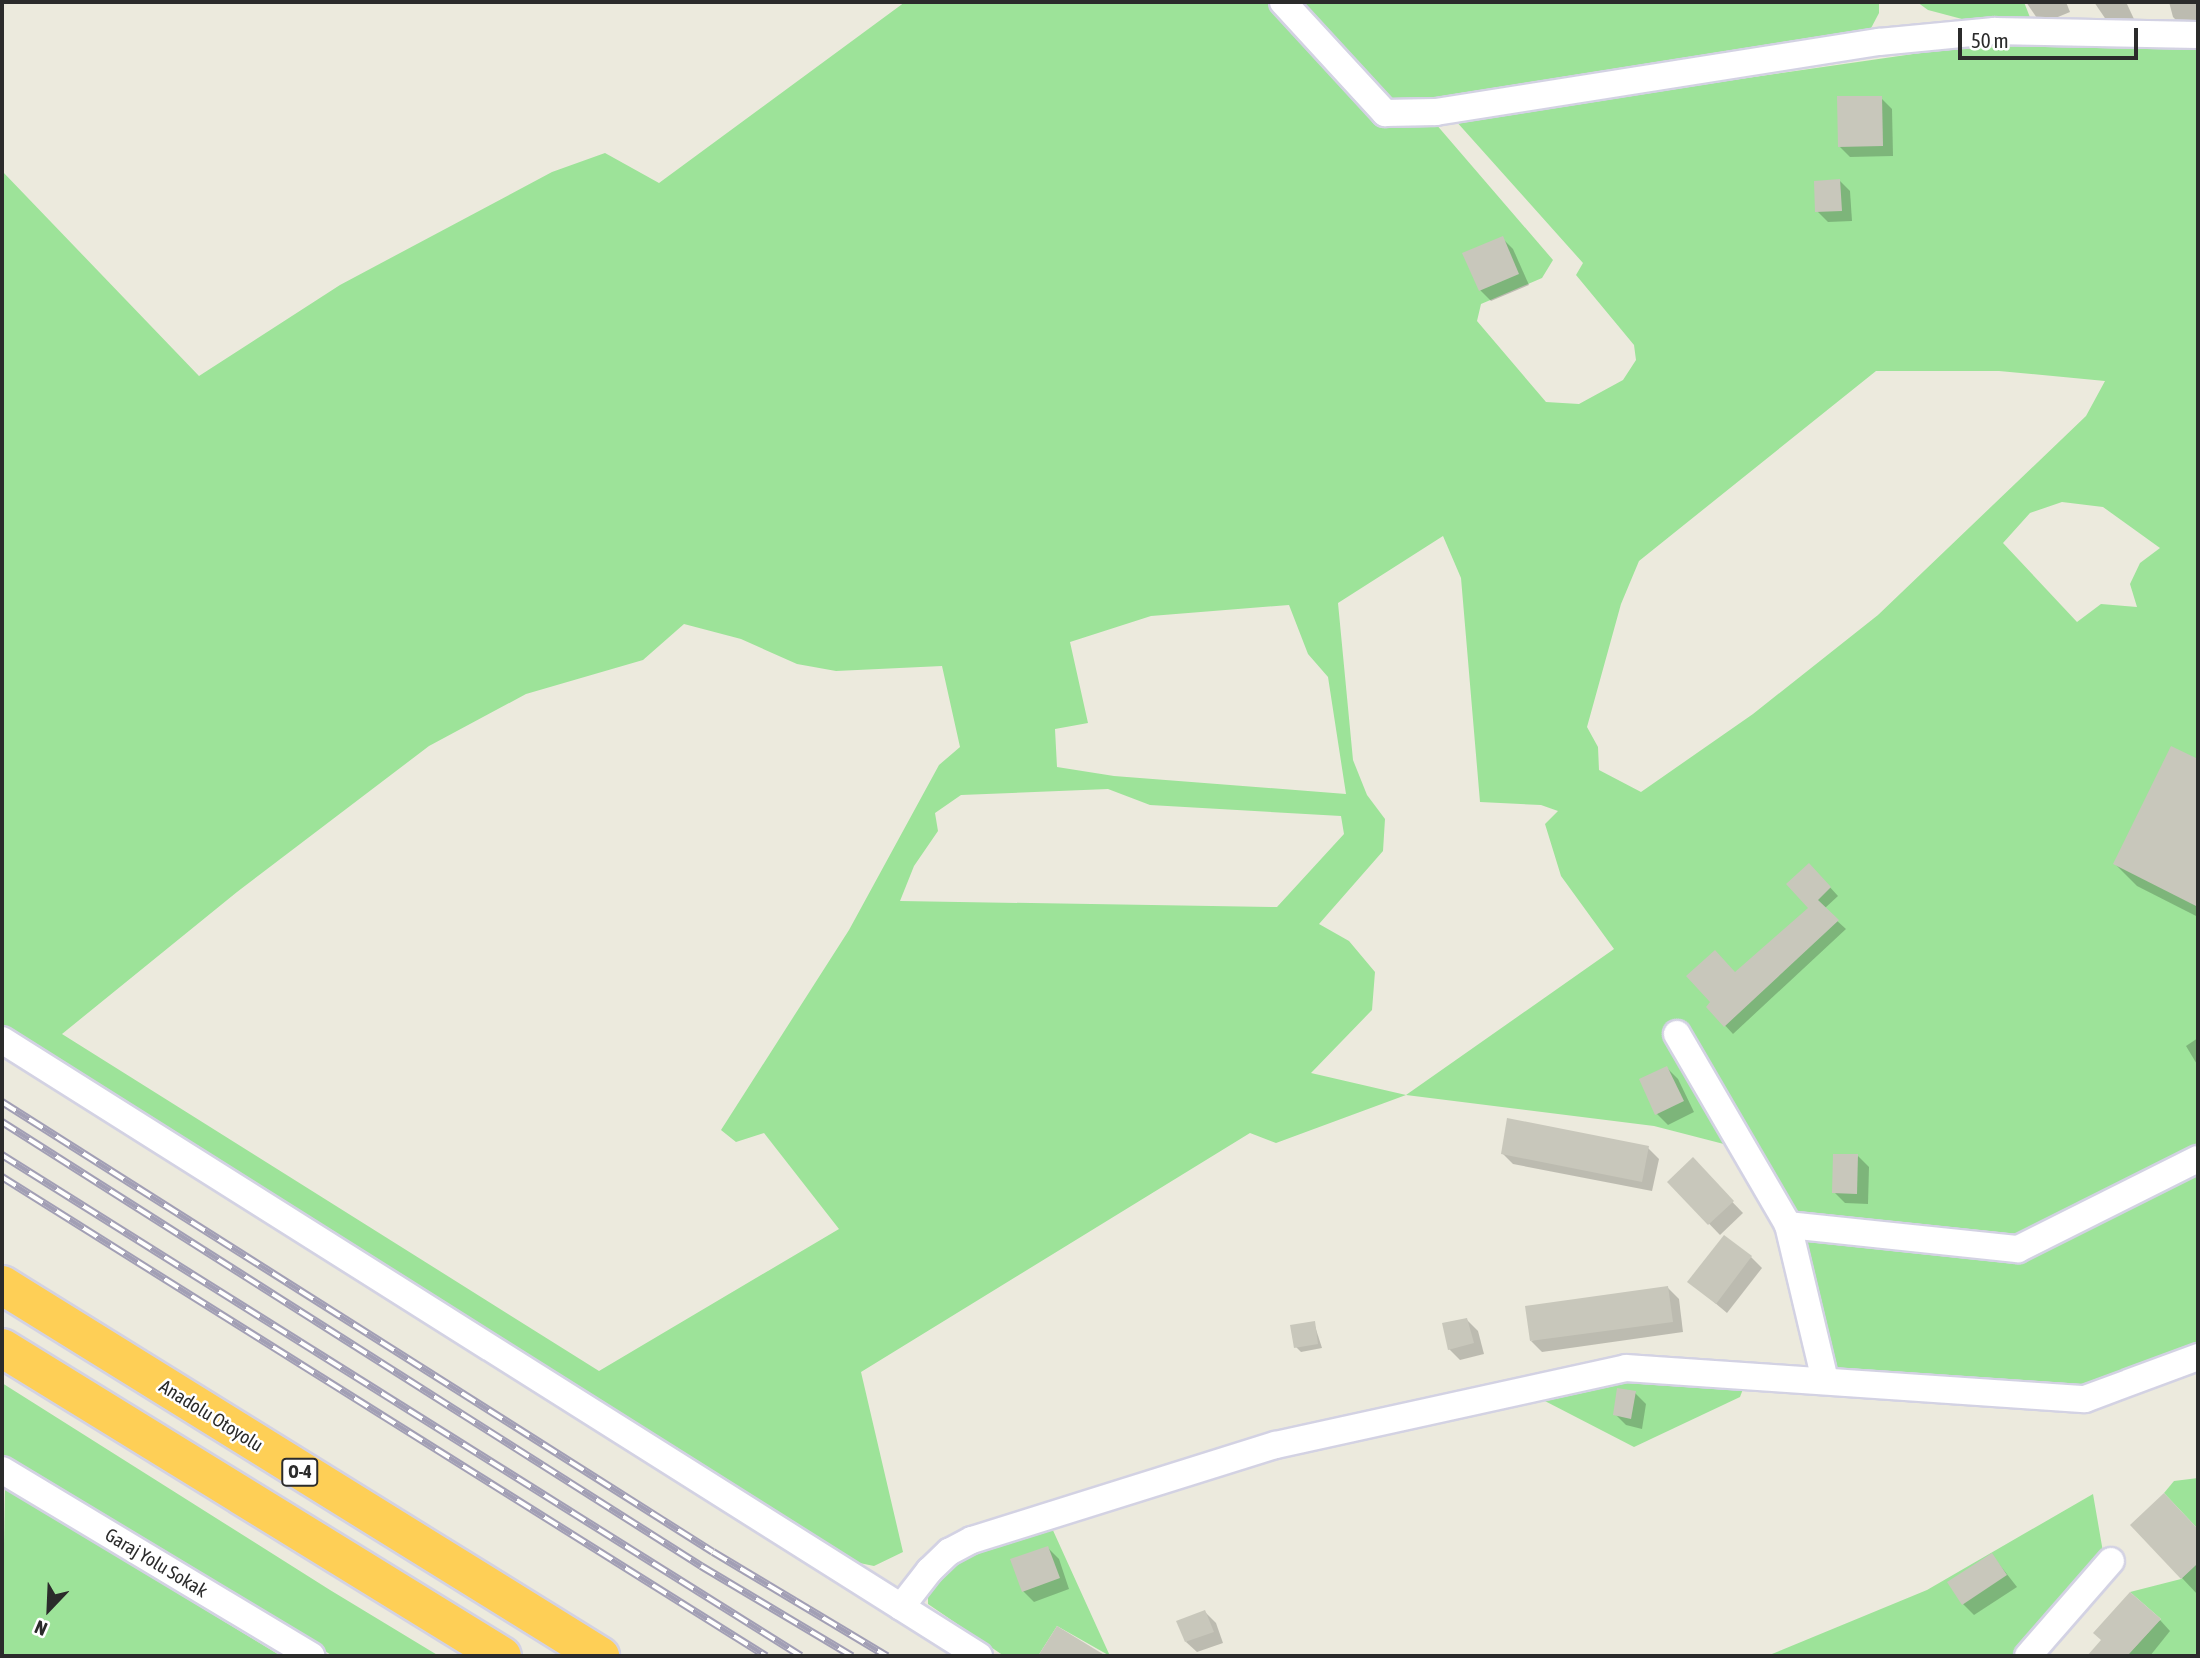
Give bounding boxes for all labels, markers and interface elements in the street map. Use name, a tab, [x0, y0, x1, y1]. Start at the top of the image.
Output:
scale bar	[1962, 14, 2142, 58]
text: 50 m	[1971, 28, 2009, 52]
street label: Anadolu Otoyolu	[155, 1375, 267, 1457]
road number: O-4	[281, 1457, 319, 1486]
street label: Garaj Yolu Sokak	[101, 1523, 211, 1603]
north arrow	[14, 1574, 84, 1644]
text: N	[31, 1616, 50, 1641]

